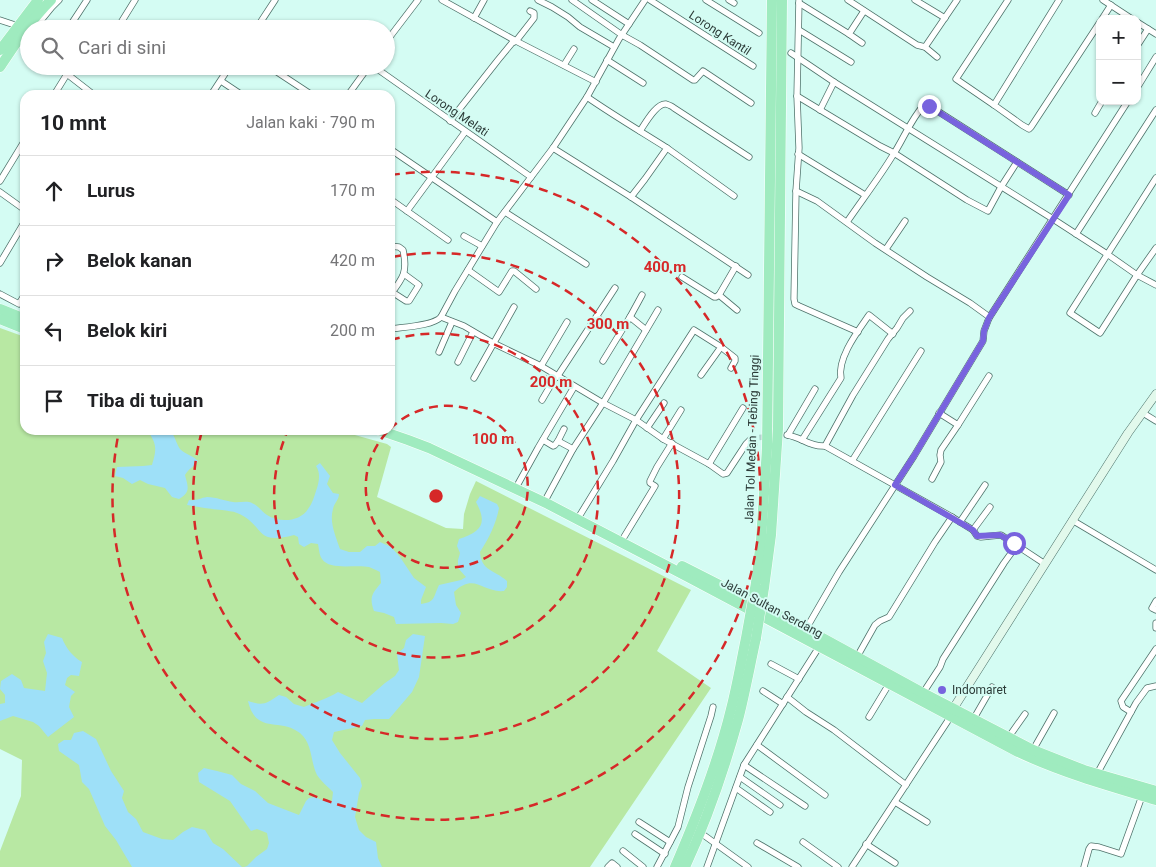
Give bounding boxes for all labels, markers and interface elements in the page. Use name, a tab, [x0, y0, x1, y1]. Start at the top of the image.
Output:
street label: Lorong Kantil	[686, 8, 754, 58]
map controls	[1096, 15, 1141, 105]
button: +	[1096, 15, 1141, 60]
search box	[20, 20, 395, 75]
icon: search	[38, 34, 66, 62]
text: Cari di sini	[78, 36, 166, 59]
button: −	[1096, 60, 1141, 105]
street label: Lorong Melati	[423, 87, 491, 139]
route end	[918, 95, 941, 118]
text: 10 mnt	[40, 111, 106, 135]
text: Jalan kaki · 790 m	[246, 113, 375, 132]
icon: ahead	[40, 177, 68, 205]
text: Lurus	[87, 179, 135, 202]
text: 170 m	[330, 181, 375, 200]
icon: right	[40, 247, 68, 275]
text: Belok kanan	[87, 249, 192, 272]
text: 420 m	[330, 251, 375, 270]
text: 400 m	[644, 258, 686, 276]
text: 300 m	[587, 315, 629, 333]
icon: left	[40, 317, 68, 345]
text: Belok kiri	[87, 319, 167, 342]
text: 200 m	[330, 321, 375, 340]
street label: Jalan Tol Medan - Tebing Tinggi	[742, 354, 762, 524]
text: 200 m	[530, 373, 572, 391]
icon: arrive	[40, 387, 68, 415]
text: Tiba di tujuan	[87, 389, 203, 412]
text: 100 m	[472, 430, 514, 448]
centre of rings	[427, 487, 445, 505]
route start	[1003, 532, 1026, 555]
street label: Jalan Sultan Serdang	[719, 575, 825, 641]
place label: Indomaret	[952, 683, 1007, 697]
marker: Indomaret	[936, 684, 948, 696]

